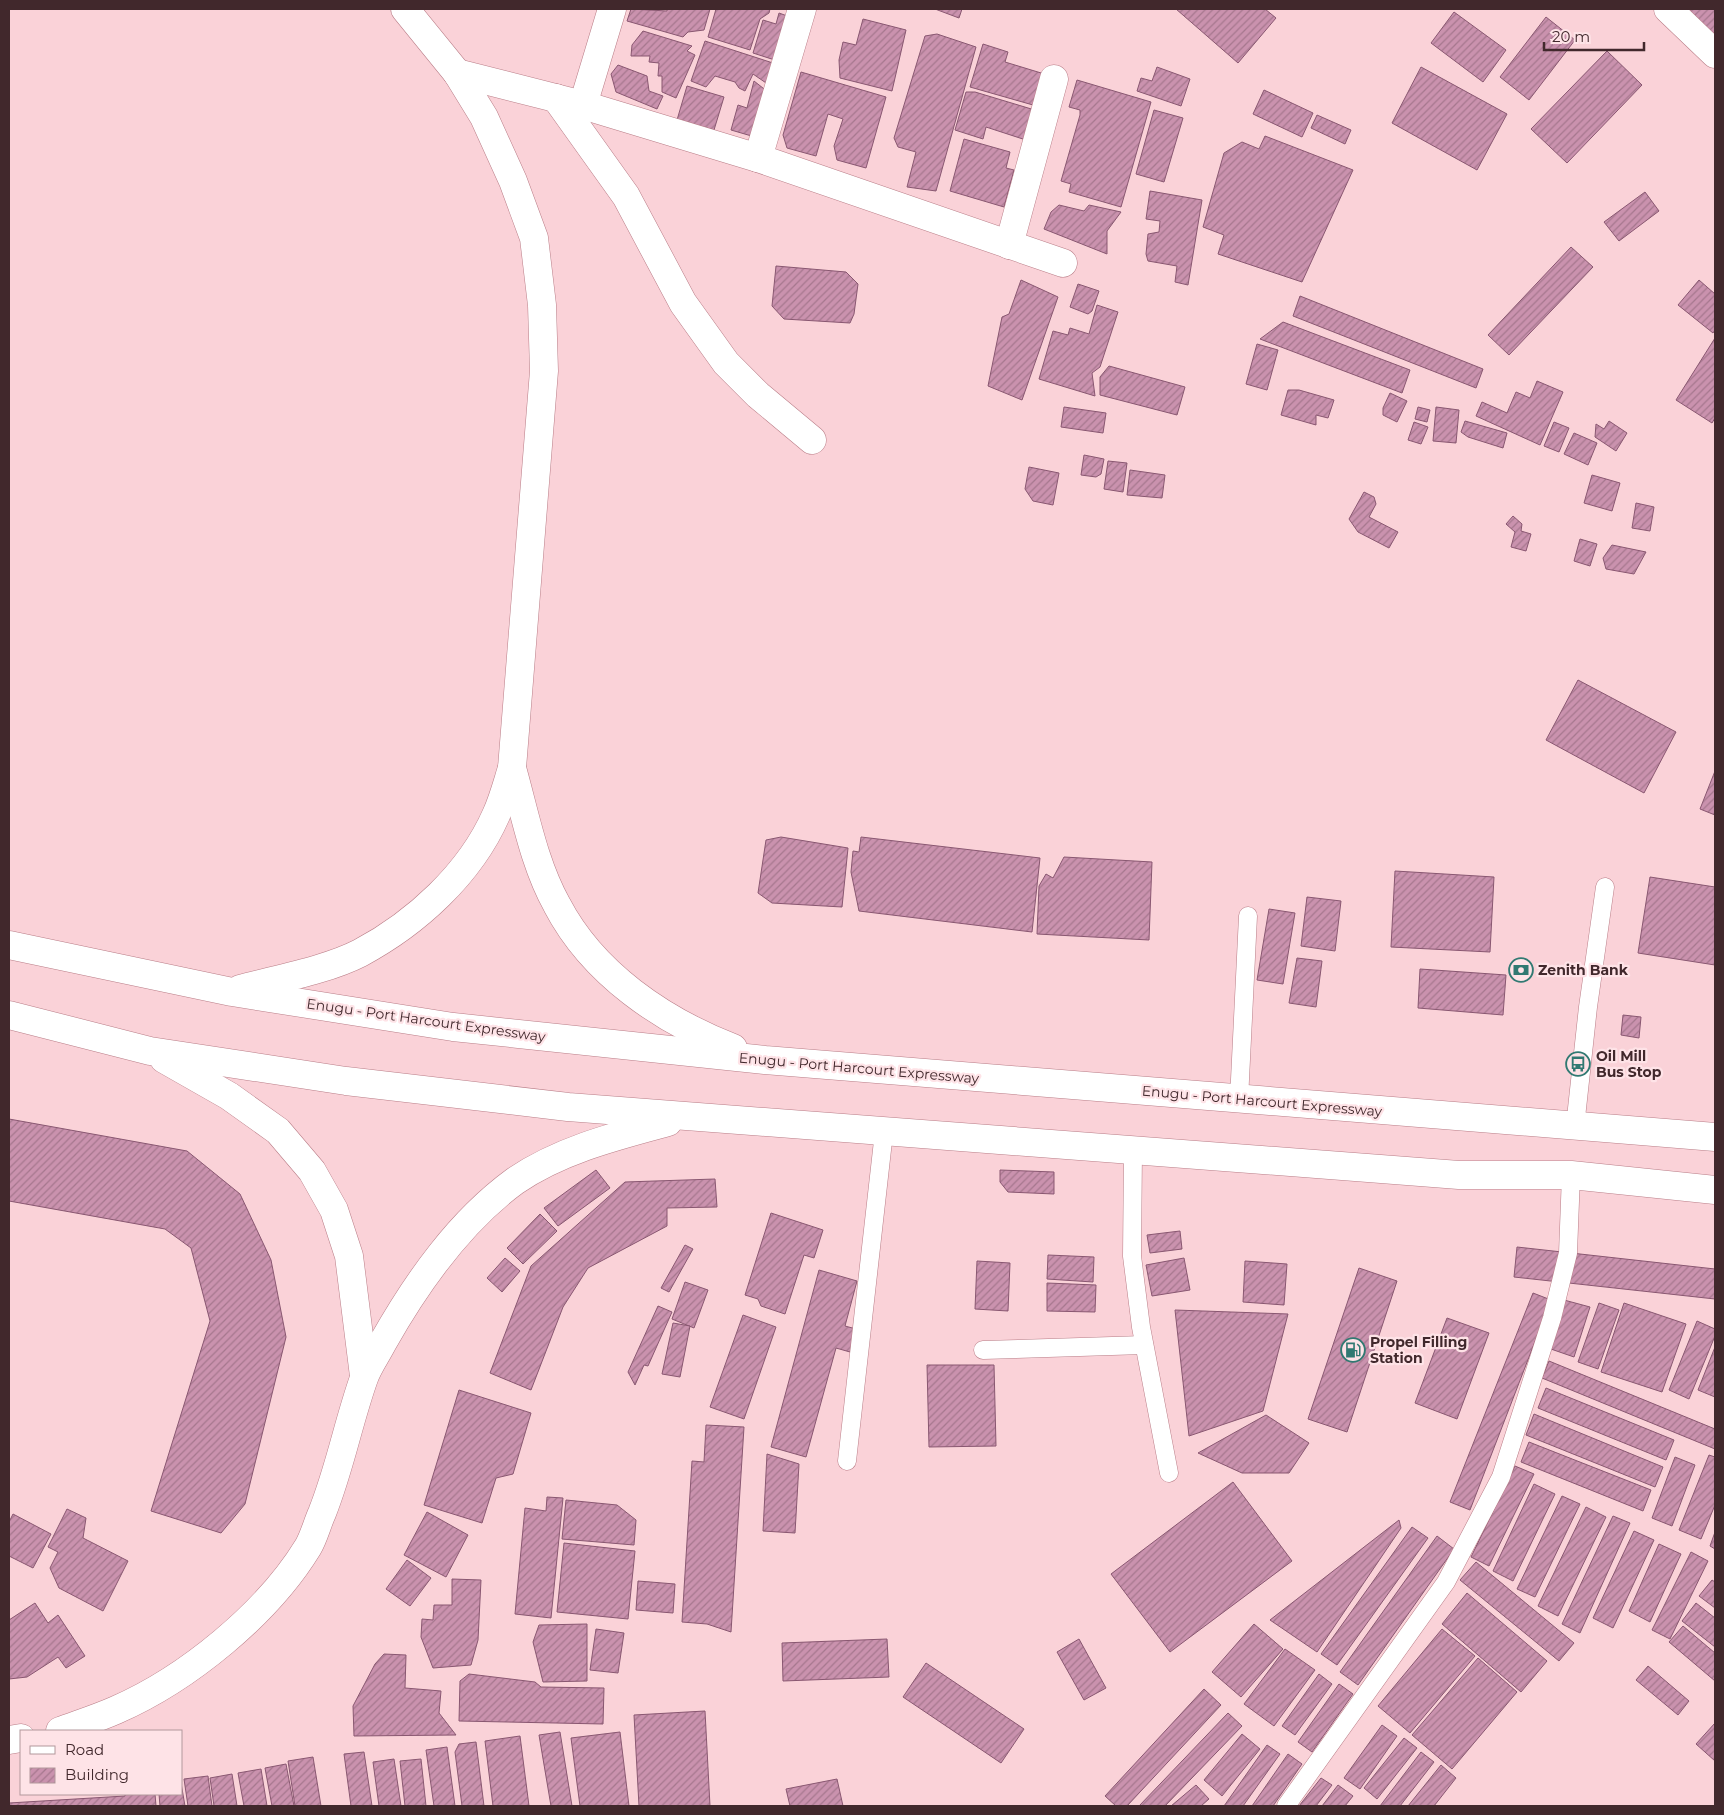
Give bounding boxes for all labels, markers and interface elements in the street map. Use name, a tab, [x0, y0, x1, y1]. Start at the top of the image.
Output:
scale bar	[1544, 20, 1644, 52]
text: 20 m	[1552, 27, 1590, 46]
bank icon: Zenith Bank	[1508, 957, 1534, 983]
place label: Zenith Bank	[1538, 961, 1629, 979]
street label: Enugu - Port Harcourt Expressway	[305, 994, 547, 1046]
place label: Oil Mill Bus Stop	[1596, 1047, 1662, 1081]
street label: Enugu - Port Harcourt Expressway	[738, 1049, 980, 1088]
bus stop icon: Oil Mill Bus Stop	[1565, 1051, 1591, 1077]
street label: Enugu - Port Harcourt Expressway	[1141, 1082, 1383, 1121]
place label: Propel Filling Station	[1370, 1333, 1467, 1367]
fuel station icon: Propel Filling Station	[1340, 1337, 1366, 1363]
legend	[20, 1730, 182, 1795]
text: Road	[65, 1740, 104, 1759]
text: Building	[65, 1765, 129, 1784]

